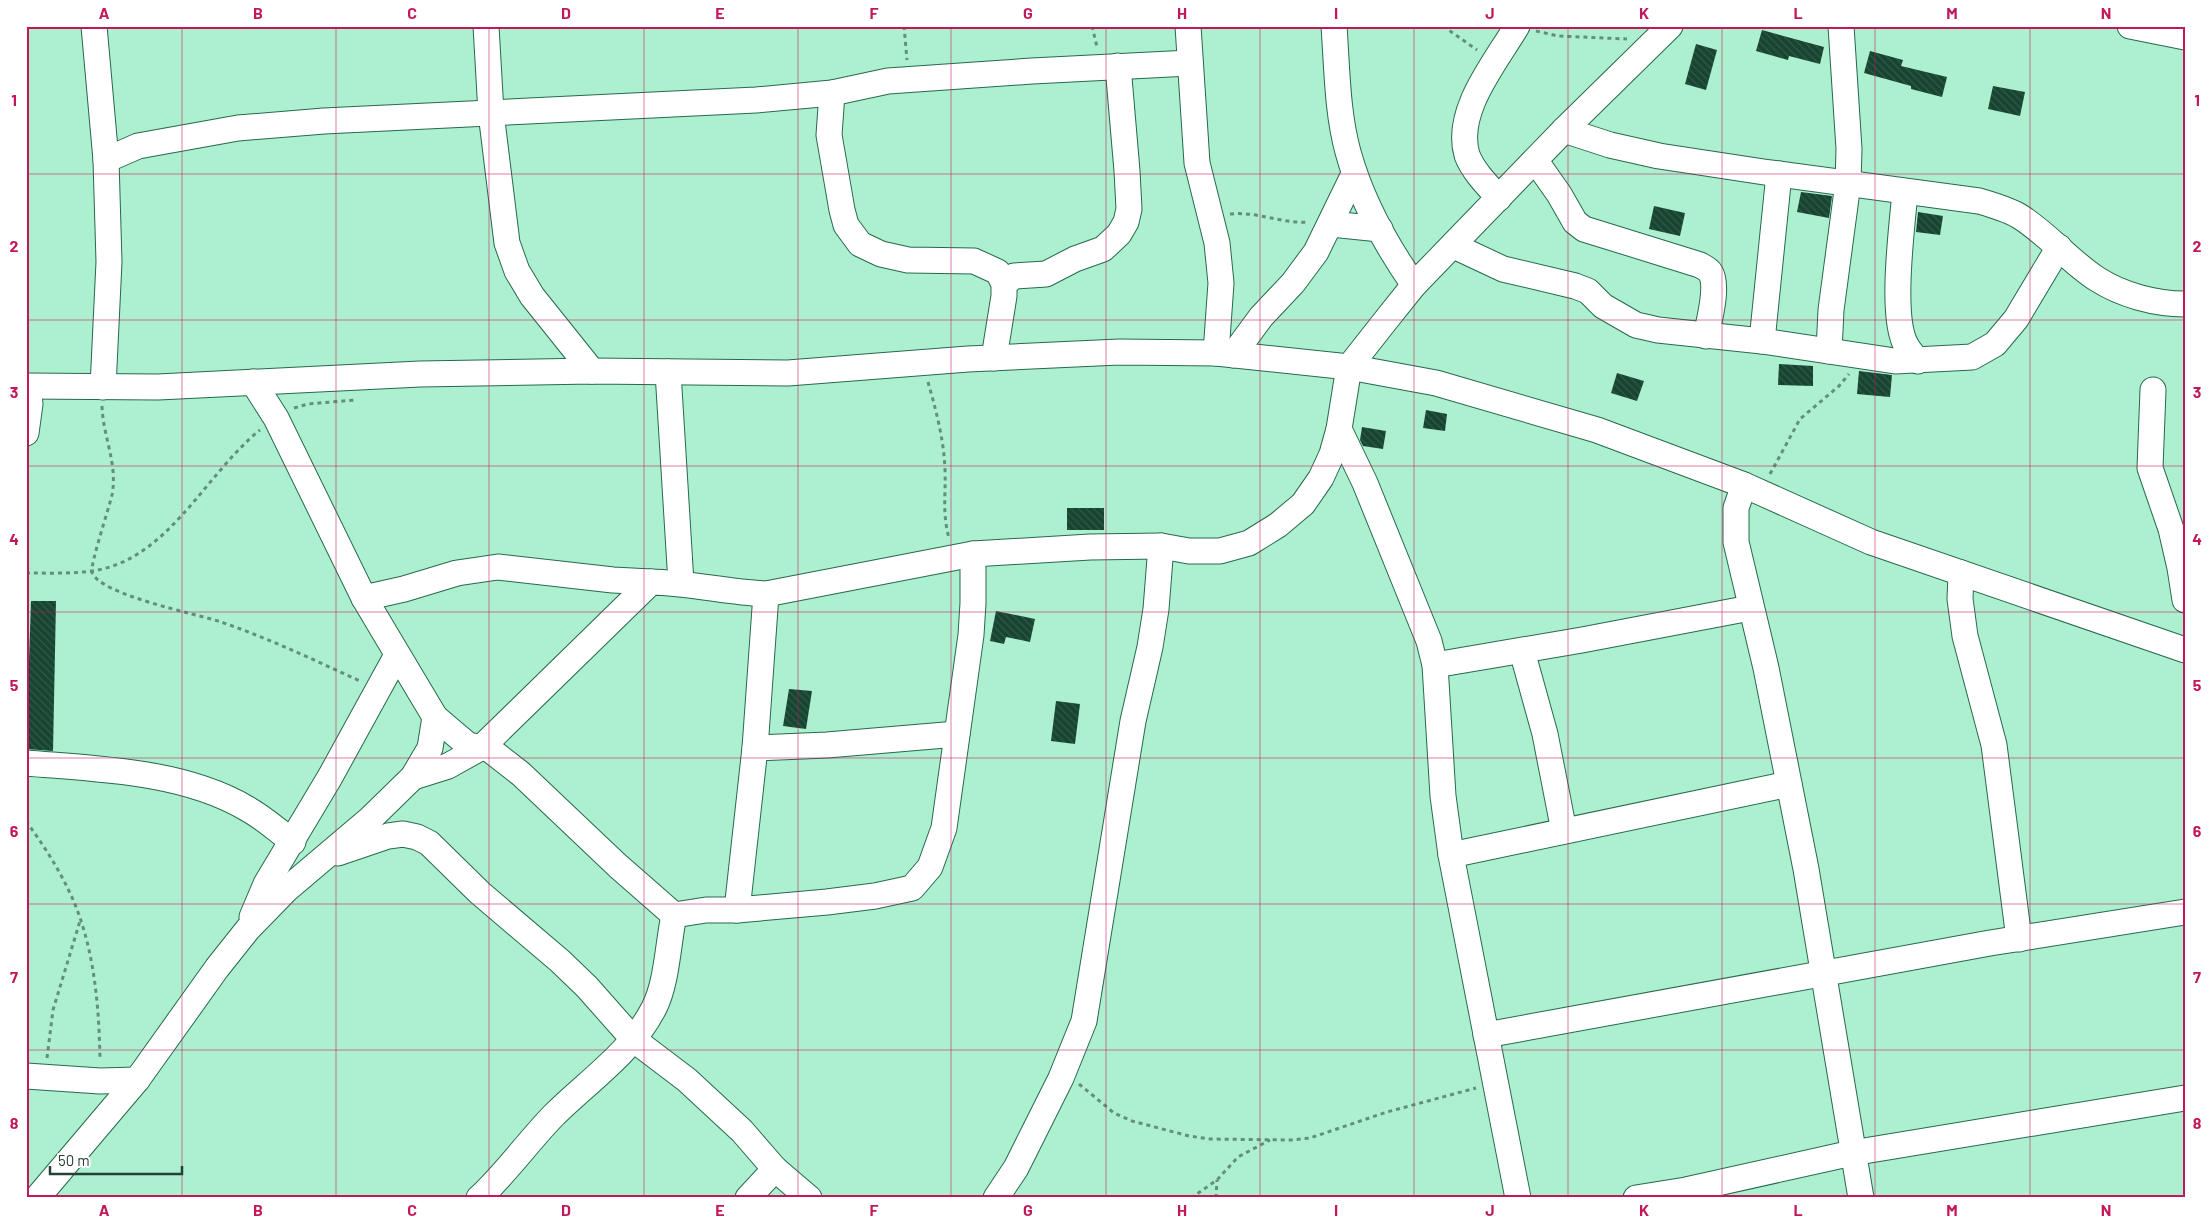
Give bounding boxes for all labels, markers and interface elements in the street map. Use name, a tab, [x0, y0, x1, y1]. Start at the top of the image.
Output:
text: A	[99, 3, 110, 22]
text: B	[253, 3, 263, 22]
text: C	[407, 3, 417, 22]
text: D	[561, 3, 571, 22]
text: E	[715, 3, 725, 22]
text: F	[870, 3, 879, 22]
text: G	[1023, 3, 1033, 22]
text: H	[1177, 3, 1187, 22]
text: I	[1334, 3, 1338, 22]
text: J	[1485, 3, 1495, 22]
text: K	[1639, 3, 1649, 22]
text: L	[1793, 3, 1803, 22]
text: M	[1946, 3, 1958, 22]
text: N	[2101, 3, 2111, 22]
text: 1	[11, 90, 17, 109]
text: 1	[2194, 90, 2200, 109]
text: 2	[10, 236, 19, 255]
text: 2	[2193, 236, 2202, 255]
text: 3	[10, 382, 18, 401]
text: 3	[2193, 382, 2201, 401]
text: 4	[9, 529, 19, 548]
text: 4	[2192, 529, 2202, 548]
text: 5	[10, 675, 19, 694]
text: 5	[2193, 675, 2202, 694]
text: 6	[10, 821, 19, 840]
text: 6	[2193, 821, 2202, 840]
text: 7	[10, 967, 18, 986]
text: 7	[2193, 967, 2201, 986]
text: 8	[10, 1113, 19, 1132]
text: 8	[2193, 1113, 2202, 1132]
scale bar	[50, 1144, 182, 1176]
text: 50 m	[58, 1151, 90, 1169]
text: A	[99, 1200, 110, 1219]
text: B	[253, 1200, 263, 1219]
text: C	[407, 1200, 417, 1219]
text: D	[561, 1200, 571, 1219]
text: E	[715, 1200, 725, 1219]
text: F	[870, 1200, 879, 1219]
text: G	[1023, 1200, 1033, 1219]
text: H	[1177, 1200, 1187, 1219]
text: I	[1334, 1200, 1338, 1219]
text: J	[1485, 1200, 1495, 1219]
text: K	[1639, 1200, 1649, 1219]
text: L	[1793, 1200, 1803, 1219]
text: M	[1946, 1200, 1958, 1219]
text: N	[2101, 1200, 2111, 1219]

